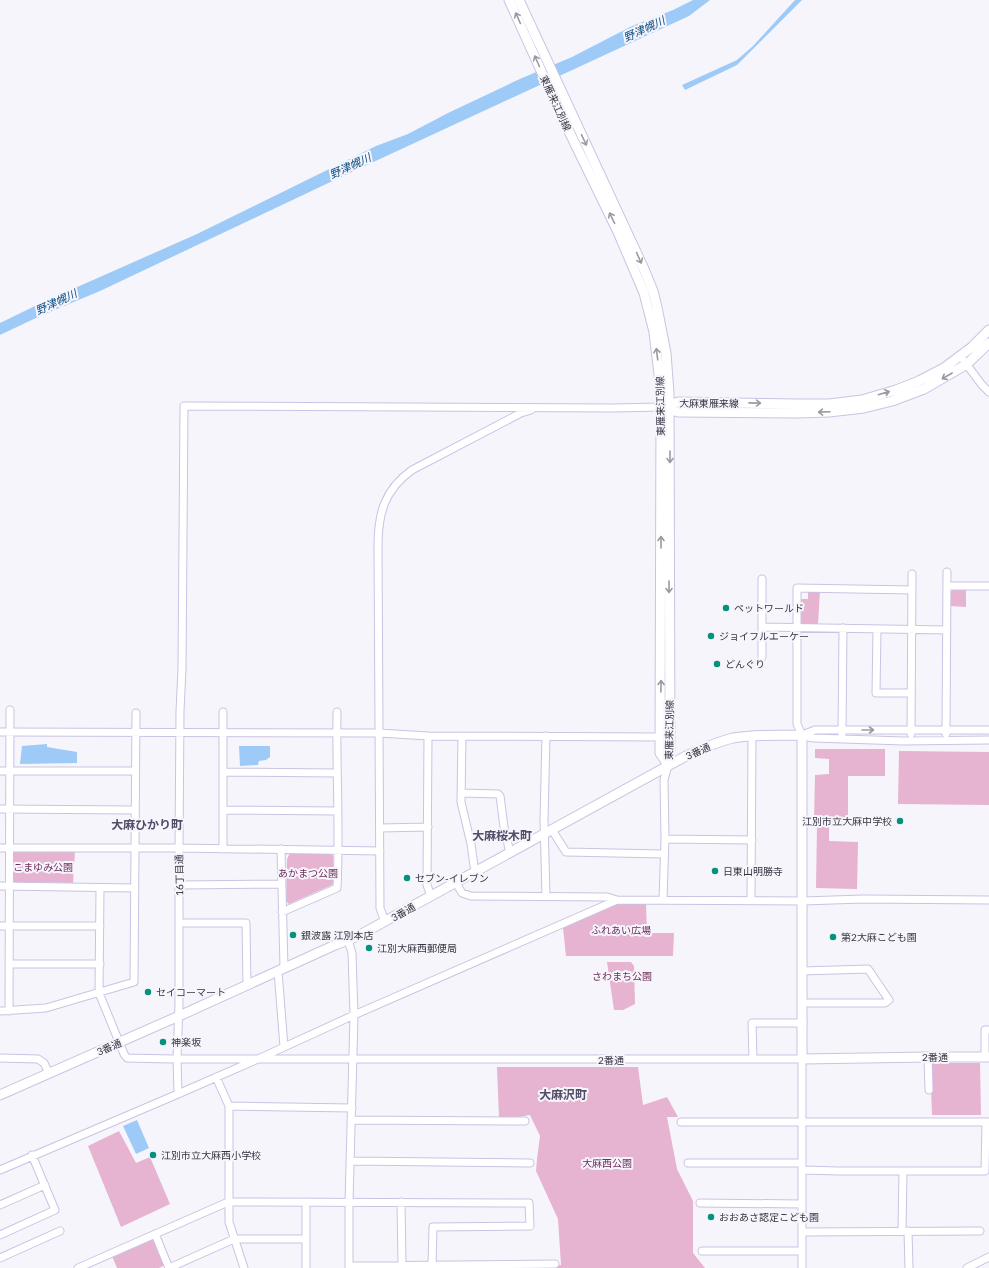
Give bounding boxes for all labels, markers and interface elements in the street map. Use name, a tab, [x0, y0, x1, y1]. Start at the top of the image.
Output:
one-way arrow	[513, 13, 521, 25]
water label: 野津幌川	[621, 13, 667, 44]
one-way arrow	[533, 55, 540, 67]
street label: 東雁来江別線	[538, 73, 574, 133]
one-way arrow	[581, 133, 588, 145]
water label: 野津幌川	[327, 150, 373, 181]
one-way arrow	[608, 213, 615, 225]
one-way arrow	[636, 251, 643, 263]
water label: 野津幌川	[33, 286, 79, 317]
one-way arrow	[654, 348, 661, 361]
one-way arrow	[941, 372, 953, 380]
street label: 東雁来江別線	[653, 376, 667, 436]
one-way arrow	[877, 389, 890, 396]
street label: 大麻東雁来線	[679, 397, 739, 409]
one-way arrow	[748, 399, 761, 407]
one-way arrow	[818, 408, 831, 415]
one-way arrow	[666, 450, 674, 463]
one-way arrow	[657, 536, 665, 549]
one-way arrow	[665, 580, 673, 593]
place label: ペットワールド	[734, 602, 804, 614]
marker: ペットワールド	[721, 603, 731, 613]
place label: ジョイフルエーケー	[719, 630, 809, 642]
marker: ジョイフルエーケー	[706, 631, 716, 641]
place label: どんぐり	[725, 658, 765, 670]
marker: どんぐり	[712, 659, 722, 669]
one-way arrow	[657, 680, 665, 693]
street label: 東雁来江別線	[662, 700, 676, 760]
one-way arrow	[861, 726, 874, 734]
street label: 3番通	[684, 740, 712, 762]
place label: 江別市立大麻中学校	[802, 815, 892, 827]
marker: 江別市立大麻中学校	[895, 816, 905, 826]
district label: 大麻ひかり町	[111, 817, 183, 832]
district label: 大麻桜木町	[472, 828, 532, 843]
street label: 16丁目通	[173, 854, 185, 896]
park label: こまゆみ公園	[13, 861, 73, 873]
place label: 日東山明勝寺	[723, 865, 783, 877]
marker: 日東山明勝寺	[710, 866, 720, 876]
park label: あかまつ公園	[278, 867, 338, 879]
place label: セブン-イレブン	[415, 872, 489, 884]
marker: セブン-イレブン	[402, 873, 412, 883]
street label: 3番通	[389, 900, 417, 924]
park label: ふれあい広場	[591, 924, 651, 936]
place label: 銀波露 江別本店	[301, 929, 374, 941]
marker: 銀波露 江別本店	[288, 930, 298, 940]
place label: 第2大麻こども園	[841, 931, 917, 943]
marker: 第2大麻こども園	[828, 932, 838, 942]
place label: 江別大麻西郵便局	[377, 942, 457, 954]
marker: 江別大麻西郵便局	[364, 943, 374, 953]
park label: さわまち公園	[592, 970, 652, 982]
place label: セイコーマート	[156, 986, 226, 998]
marker: セイコーマート	[143, 987, 153, 997]
street label: 3番通	[95, 1036, 123, 1058]
place label: 神楽坂	[171, 1036, 201, 1048]
marker: 神楽坂	[158, 1037, 168, 1047]
street label: 2番通	[922, 1051, 948, 1063]
street label: 2番通	[598, 1054, 624, 1066]
district label: 大麻沢町	[539, 1087, 587, 1102]
place label: 江別市立大麻西小学校	[161, 1149, 261, 1161]
marker: 江別市立大麻西小学校	[148, 1150, 158, 1160]
park label: 大麻西公園	[582, 1157, 632, 1169]
place label: おおあさ認定こども園	[719, 1211, 819, 1223]
marker: おおあさ認定こども園	[706, 1212, 716, 1222]

